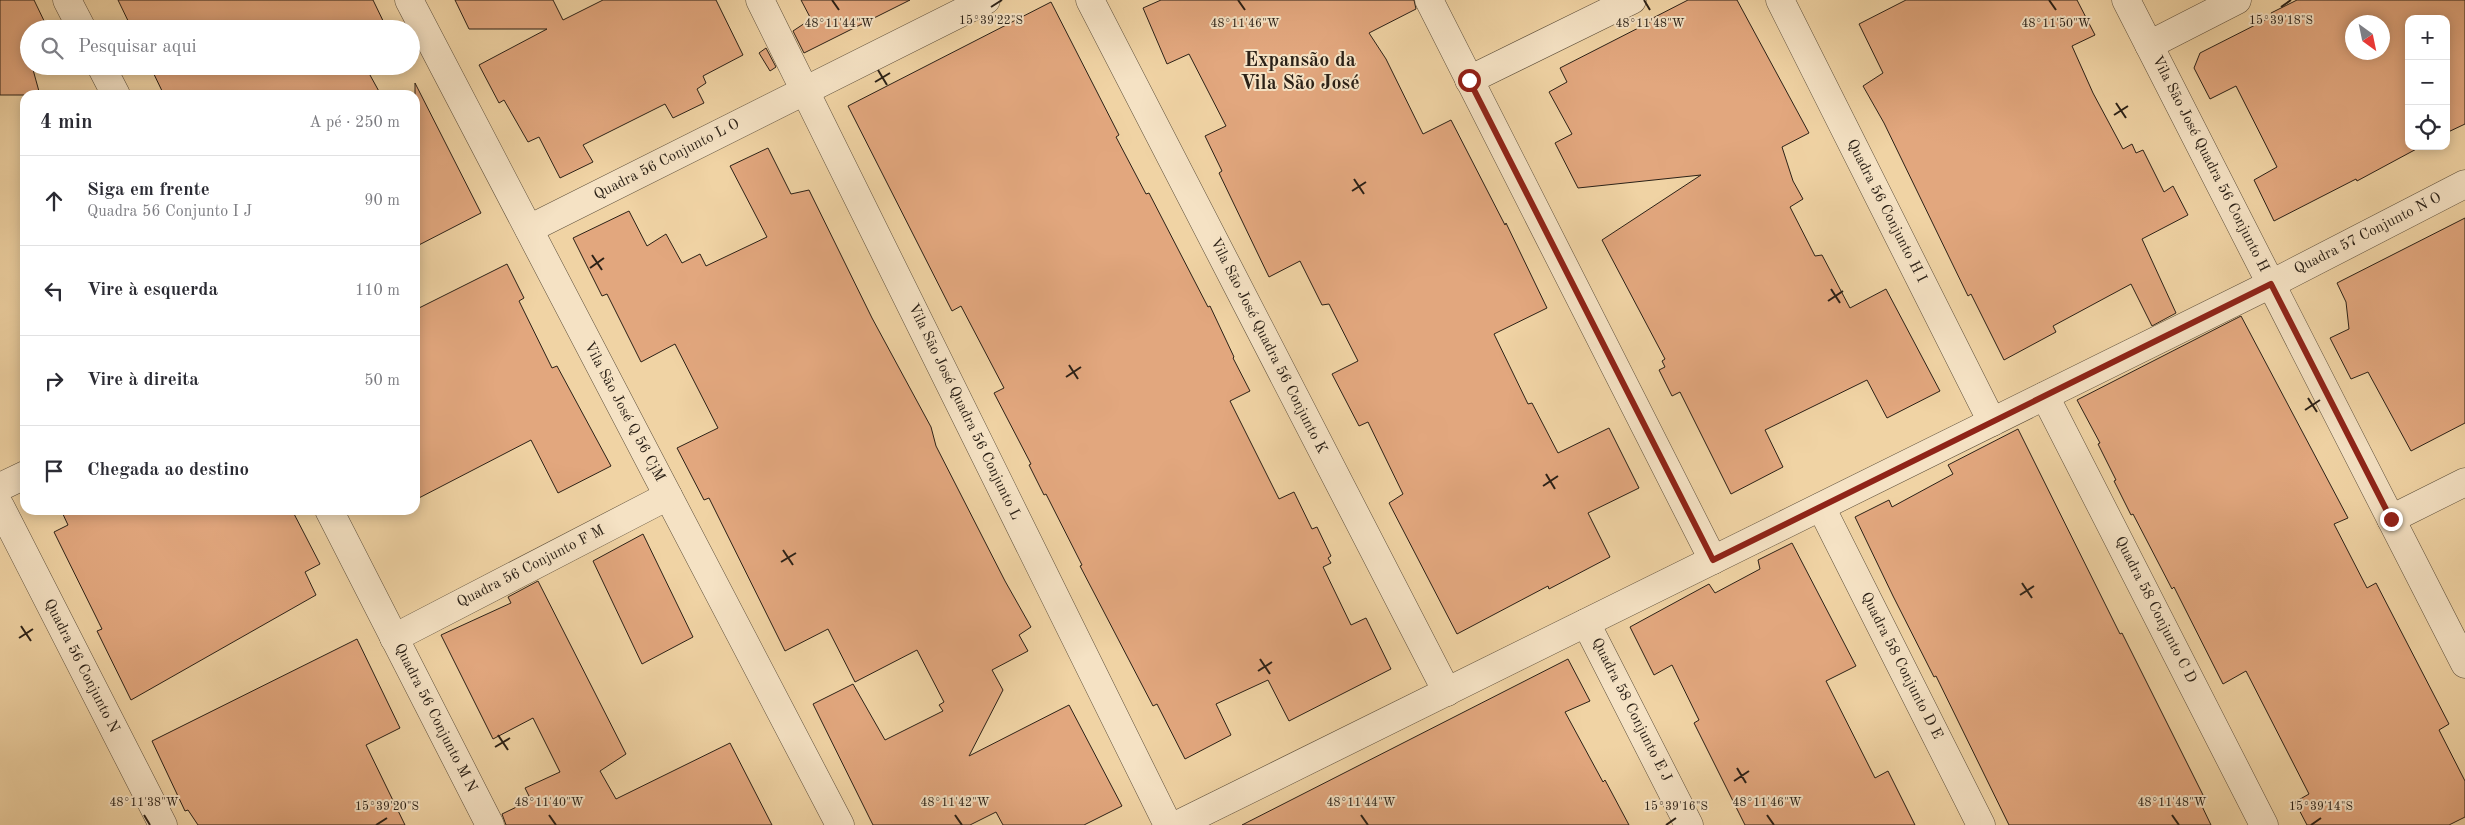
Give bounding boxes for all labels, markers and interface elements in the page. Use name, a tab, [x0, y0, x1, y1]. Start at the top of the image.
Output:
text: 15°39'22"S	[959, 14, 1023, 27]
text: 15°39'18"S	[2249, 14, 2313, 27]
north arrow	[2345, 15, 2390, 60]
map controls	[2405, 15, 2450, 150]
button: +	[2405, 15, 2450, 60]
text: 48°11'50"W	[2021, 17, 2091, 30]
text: 48°11'44"W	[804, 18, 874, 30]
text: 48°11'46"W	[1210, 18, 1280, 30]
text: 48°11'48"W	[1615, 18, 1685, 30]
search box	[20, 20, 420, 75]
icon: search	[38, 34, 66, 62]
text: Pesquisar aqui	[78, 38, 197, 57]
district label: Expansão da Vila São José	[1240, 51, 1360, 94]
street label: Vila São José Quadra 56 Conjunto H	[2149, 53, 2271, 275]
button: −	[2405, 60, 2450, 105]
route start	[1458, 69, 1481, 92]
button: locate	[2405, 105, 2450, 150]
text: 4 min	[40, 112, 93, 133]
text: A pé · 250 m	[309, 115, 400, 131]
street label: Quadra 56 Conjunto L O	[592, 117, 742, 203]
street label: Quadra 56 Conjunto H I	[1843, 137, 1929, 285]
text: Siga em frente	[87, 181, 210, 200]
icon: ahead	[40, 187, 68, 215]
street label: Quadra 57 Conjunto N O	[2292, 190, 2444, 278]
text: 90 m	[364, 193, 400, 209]
text: Quadra 56 Conjunto I J	[87, 204, 252, 220]
street label: Vila São José Quadra 56 Conjunto K	[1207, 236, 1329, 456]
icon: left	[40, 277, 68, 305]
text: Vire à esquerda	[87, 281, 218, 300]
text: 110 m	[355, 283, 400, 299]
street label: Vila São José Quadra 56 Conjunto L	[905, 301, 1023, 523]
street label: Vila São José Q 56 CjM	[581, 340, 667, 484]
icon: right	[40, 367, 68, 395]
text: Vire à direita	[87, 371, 199, 390]
text: 50 m	[364, 373, 400, 389]
icon: arrive	[40, 457, 68, 485]
text: Chegada ao destino	[87, 461, 249, 480]
route end	[2380, 508, 2403, 531]
street label: Quadra 56 Conjunto F M	[455, 523, 607, 611]
street label: Quadra 58 Conjunto C D	[2111, 534, 2199, 686]
street label: Quadra 58 Conjunto D E	[1857, 590, 1945, 742]
street label: Quadra 56 Conjunto N	[41, 597, 121, 736]
street label: Quadra 58 Conjunto E J	[1588, 636, 1674, 784]
street label: Quadra 56 Conjunto M N	[391, 641, 479, 795]
text: 48°11'38"W	[109, 797, 179, 809]
text: 48°11'40"W	[514, 797, 584, 809]
text: 48°11'42"W	[920, 797, 990, 809]
text: 48°11'44"W	[1326, 797, 1396, 809]
text: 48°11'46"W	[1732, 797, 1802, 809]
text: 48°11'48"W	[2137, 797, 2207, 809]
text: 15°39'20"S	[355, 800, 419, 813]
text: 15°39'16"S	[1644, 800, 1708, 813]
text: 15°39'14"S	[2289, 800, 2353, 813]

